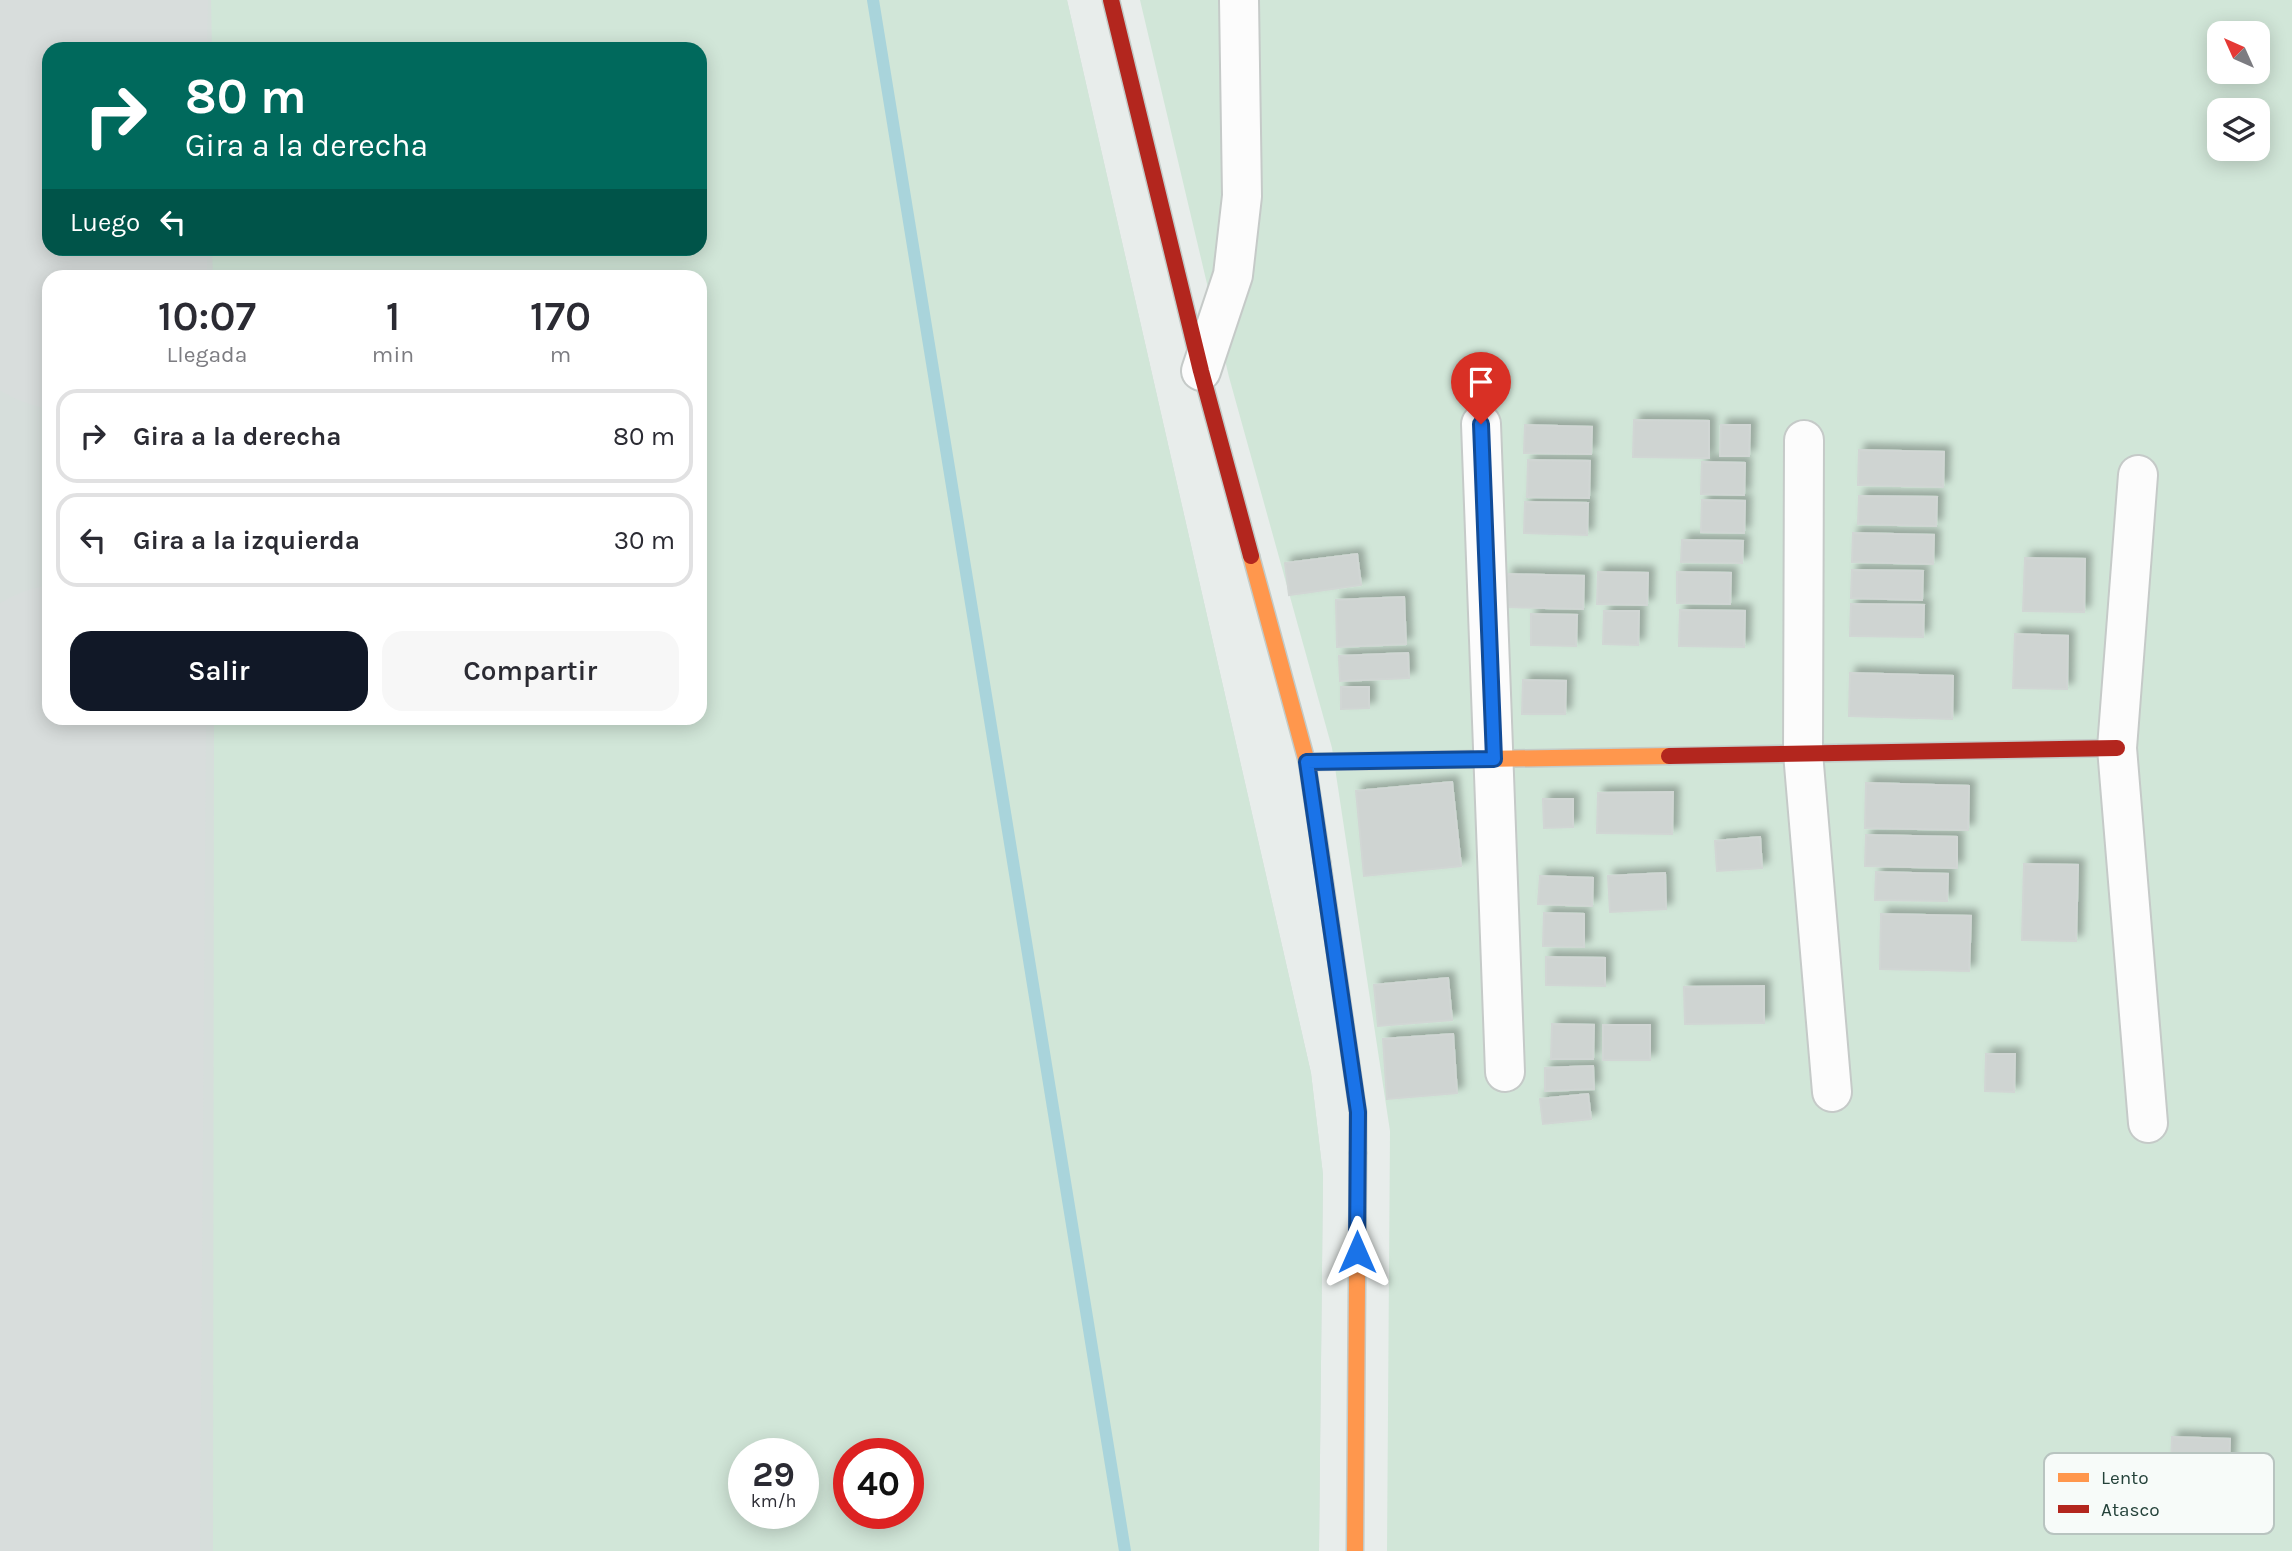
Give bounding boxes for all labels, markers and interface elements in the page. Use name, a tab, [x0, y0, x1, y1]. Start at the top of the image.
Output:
north arrow	[2207, 21, 2270, 84]
map controls	[2207, 21, 2270, 161]
text: 80 m	[185, 68, 307, 125]
icon: right	[70, 70, 161, 161]
button: layers	[2207, 98, 2270, 161]
text: Gira a la derecha	[185, 127, 428, 164]
icon: left	[154, 203, 192, 241]
text: Luego	[70, 207, 140, 238]
text: 10:07	[158, 291, 256, 341]
text: 1	[386, 291, 400, 341]
text: 170	[530, 291, 591, 341]
text: Llegada	[166, 341, 247, 368]
text: min	[372, 341, 414, 368]
text: m	[550, 341, 571, 368]
pin	[1451, 352, 1511, 424]
icon: arrive	[1462, 363, 1500, 401]
icon: right	[74, 417, 112, 455]
text: Gira a la derecha	[133, 421, 342, 452]
text: 80 m	[613, 421, 675, 452]
icon: left	[74, 521, 112, 559]
text: Gira a la izquierda	[133, 525, 360, 556]
text: 30 m	[614, 525, 675, 556]
button: Salir	[70, 631, 368, 711]
button: Compartir	[382, 631, 679, 711]
position arrow	[1320, 1215, 1394, 1289]
speed limit sign: 40	[833, 1438, 924, 1529]
legend	[2044, 1453, 2274, 1534]
text: 29	[752, 1454, 795, 1495]
text: Lento	[2101, 1467, 2149, 1489]
text: km/h	[751, 1490, 796, 1512]
text: Atasco	[2101, 1499, 2160, 1521]

